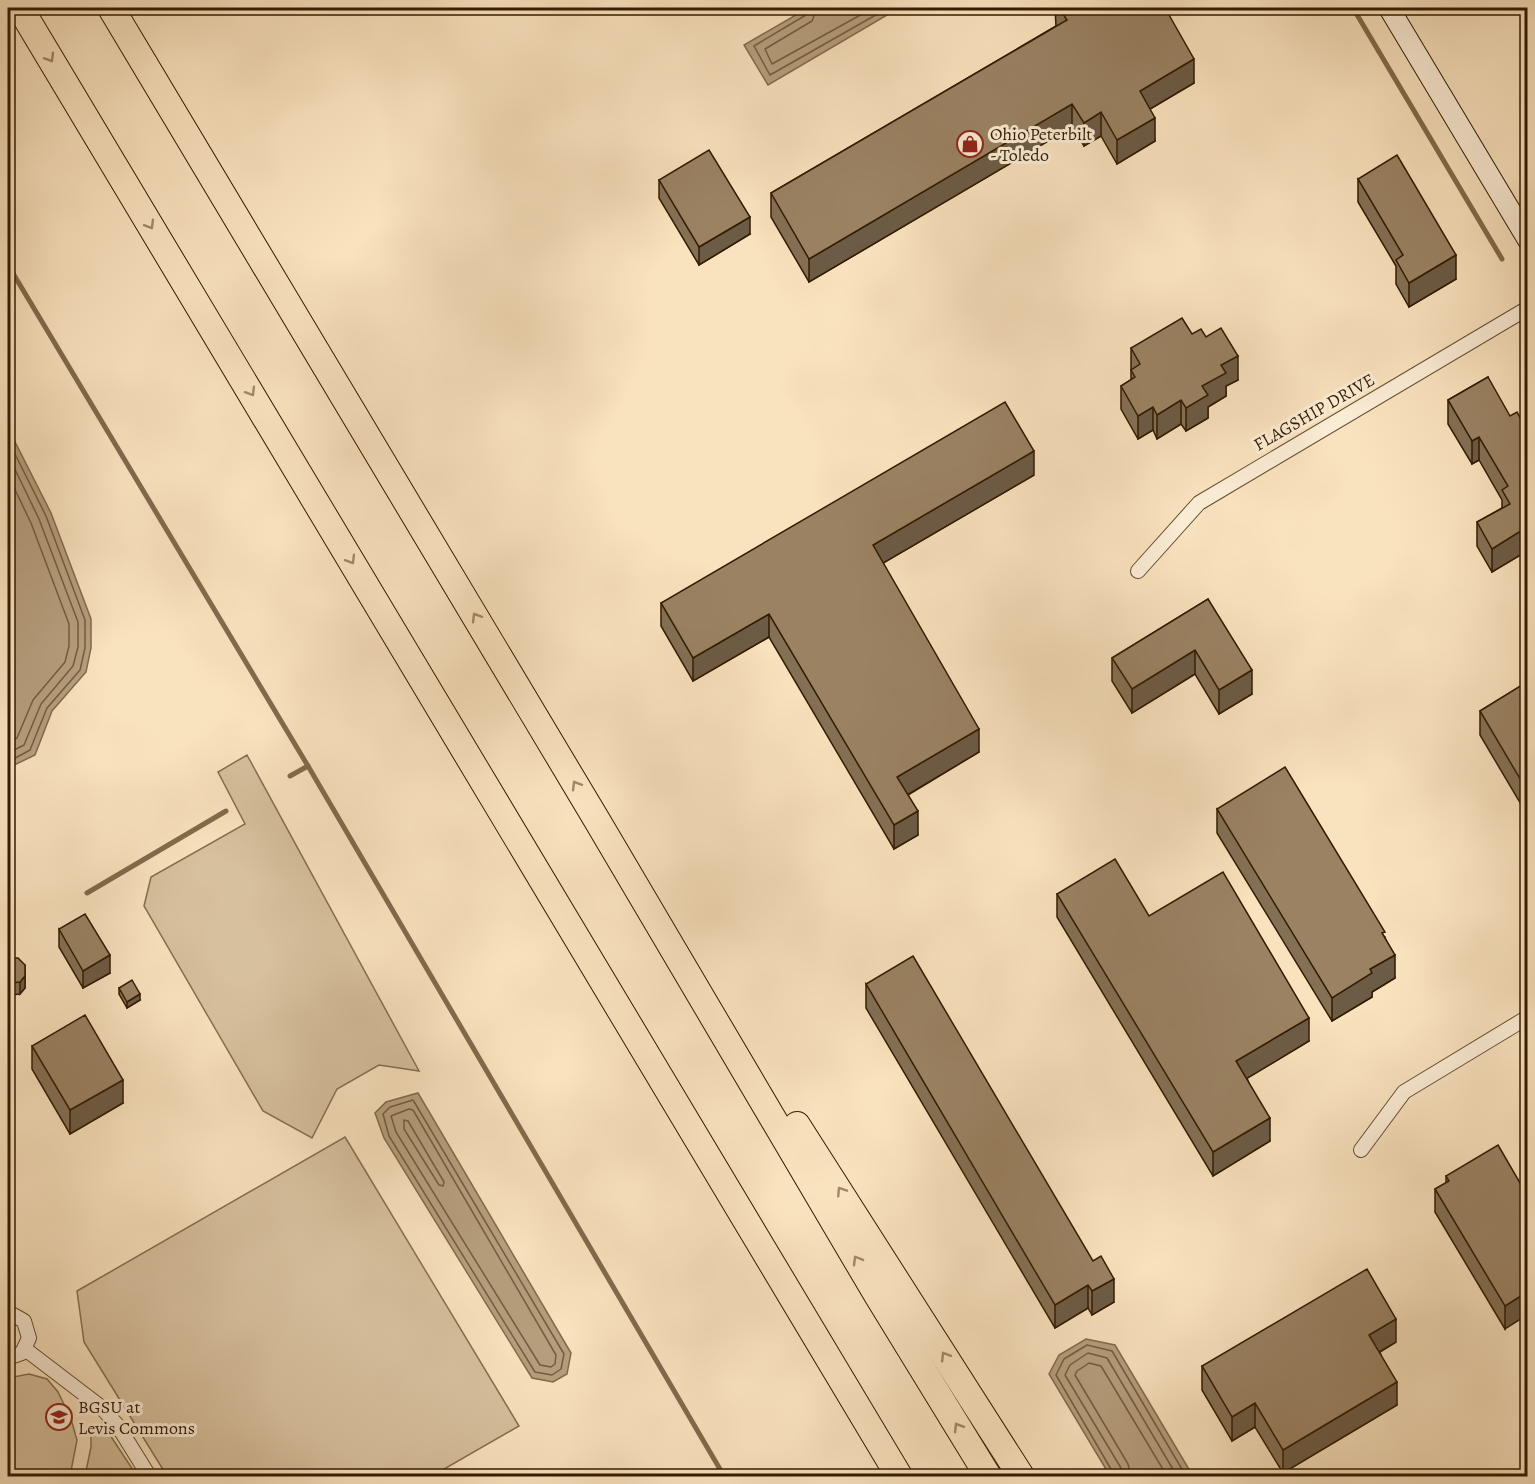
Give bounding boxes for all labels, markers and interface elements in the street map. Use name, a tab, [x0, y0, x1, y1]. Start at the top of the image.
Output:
one-way arrow	[43, 52, 55, 62]
place label: Ohio Peterbilt - Toledo	[990, 122, 1092, 167]
shop icon: Ohio Peterbilt - Toledo	[955, 129, 985, 159]
one-way arrow	[143, 219, 155, 229]
street label: FLAGSHIP DRIVE	[1249, 368, 1379, 456]
one-way arrow	[243, 386, 255, 396]
one-way arrow	[343, 554, 355, 564]
one-way arrow	[471, 613, 483, 623]
one-way arrow	[571, 781, 583, 791]
one-way arrow	[836, 1187, 848, 1197]
one-way arrow	[853, 1256, 864, 1266]
one-way arrow	[940, 1352, 952, 1362]
place label: BGSU at Levis Commons	[78, 1395, 195, 1440]
school or university icon: BGSU at Levis Commons	[44, 1402, 74, 1432]
one-way arrow	[953, 1423, 965, 1433]

